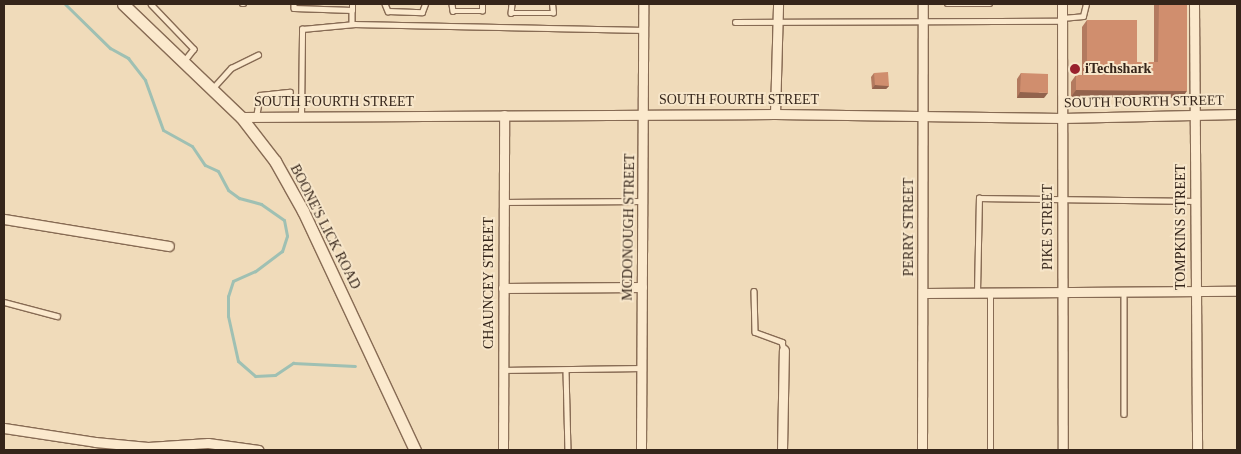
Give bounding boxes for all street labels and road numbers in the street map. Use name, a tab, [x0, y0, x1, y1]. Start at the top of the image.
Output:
street label: SOUTH FOURTH STREET	[659, 92, 819, 108]
street label: SOUTH FOURTH STREET	[1064, 92, 1224, 112]
street label: SOUTH FOURTH STREET	[254, 94, 414, 110]
street label: MCDONOUGH STREET	[619, 153, 639, 301]
street label: BOONE'S LICK ROAD	[286, 162, 364, 292]
street label: TOMPKINS STREET	[1173, 164, 1189, 290]
street label: PERRY STREET	[901, 177, 917, 277]
street label: PIKE STREET	[1040, 184, 1056, 270]
street label: CHAUNCEY STREET	[481, 217, 497, 349]

